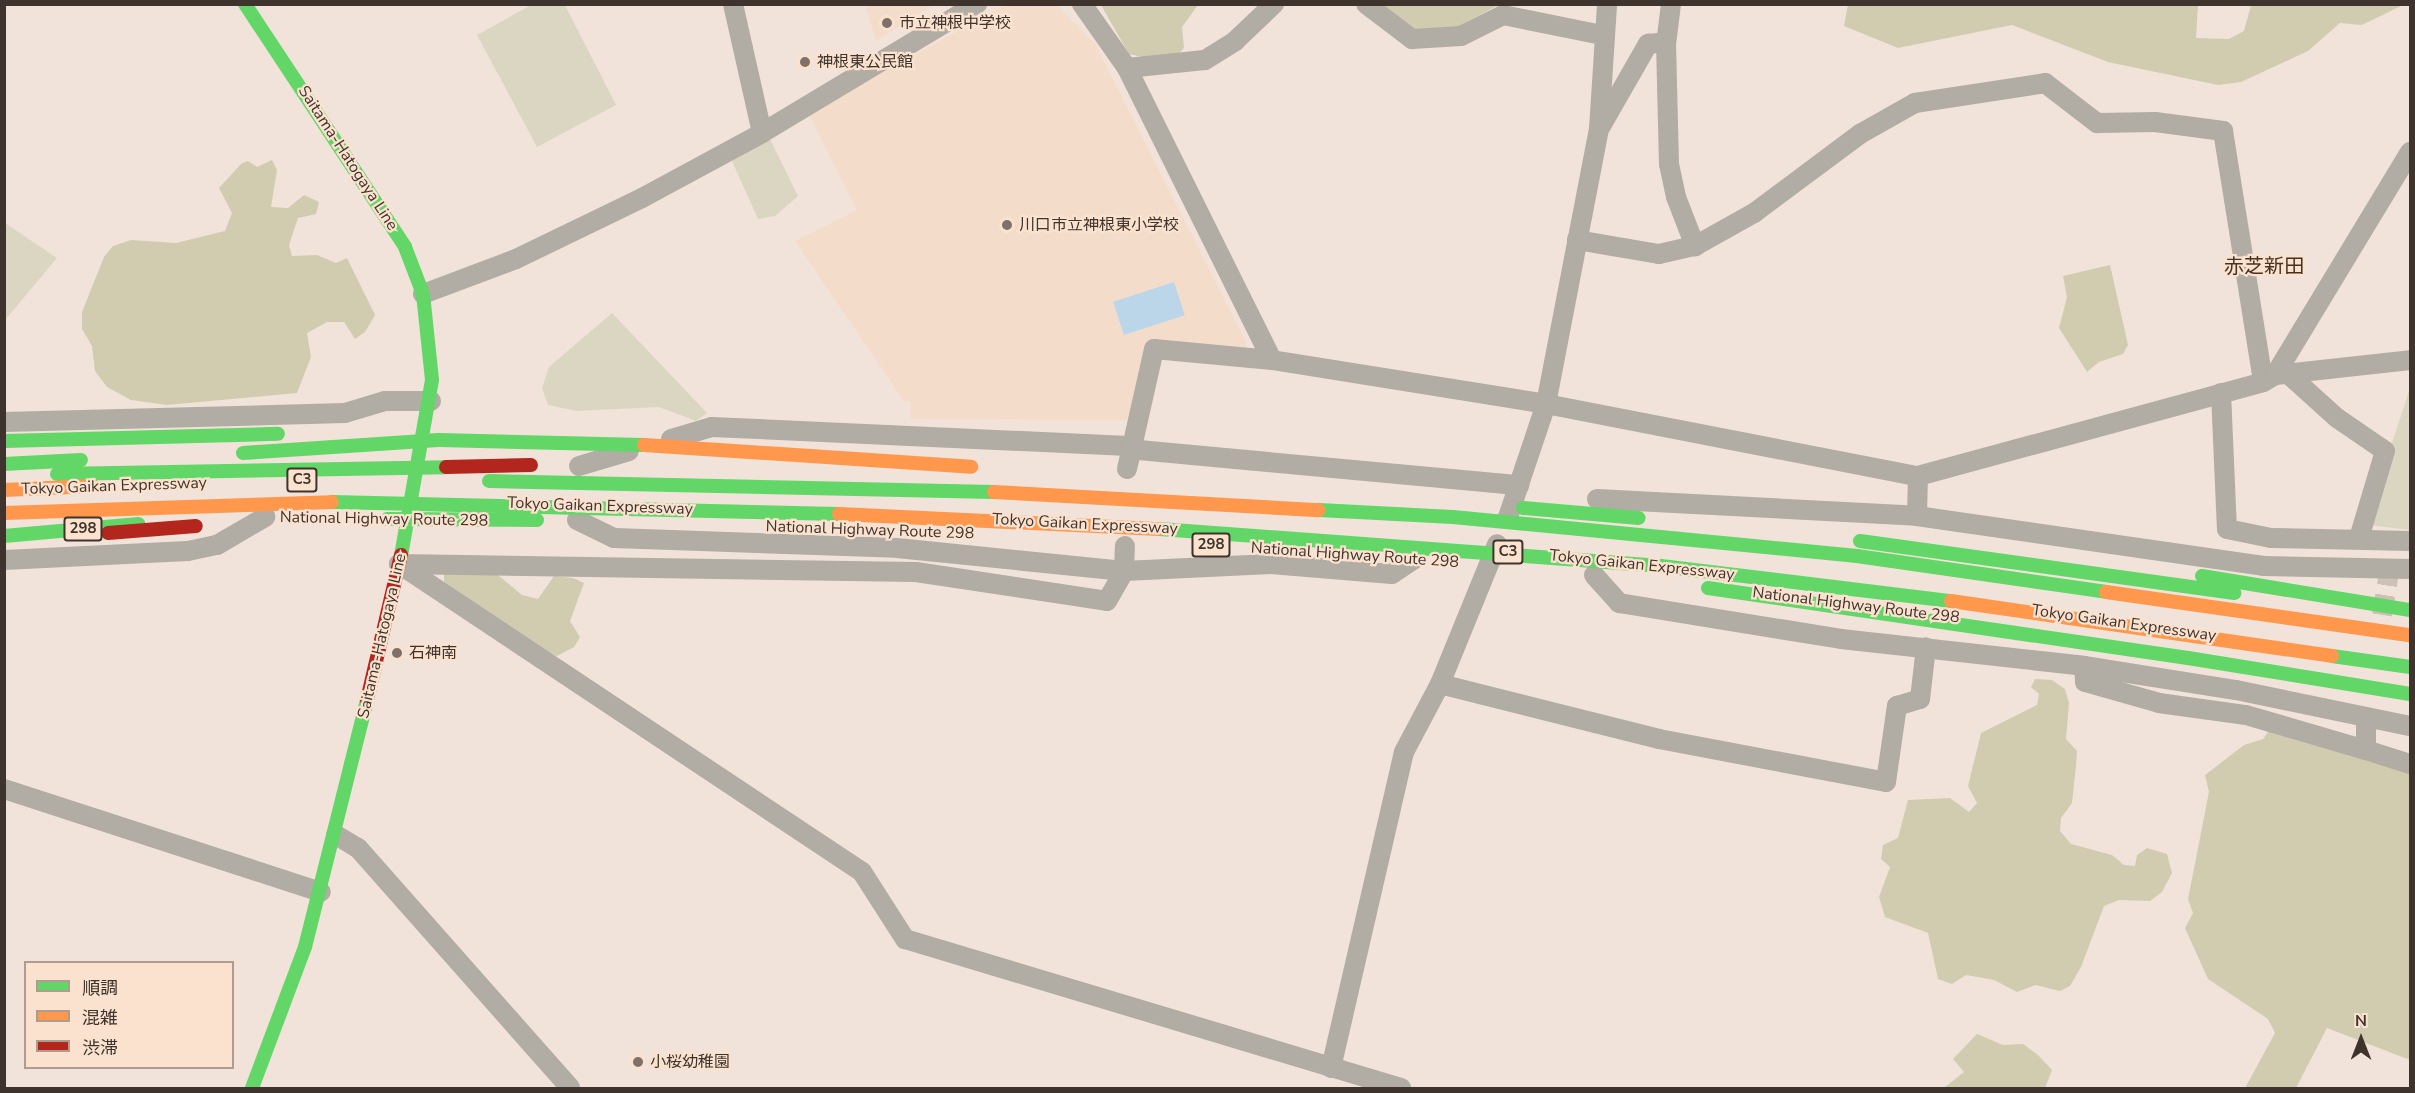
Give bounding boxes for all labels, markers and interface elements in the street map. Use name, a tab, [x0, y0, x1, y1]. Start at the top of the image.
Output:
place label: 市立神根中学校	[899, 13, 1011, 33]
marker: 市立神根中学校	[880, 16, 894, 30]
place label: 神根東公民館	[817, 52, 913, 72]
marker: 神根東公民館	[798, 55, 812, 69]
street label: Saitama-Hatogaya Line	[294, 82, 402, 234]
place label: 川口市立神根東小学校	[1019, 215, 1179, 235]
marker: 川口市立神根東小学校	[1000, 218, 1014, 232]
district label: 赤芝新田	[2224, 254, 2304, 278]
road number: C3	[286, 468, 318, 492]
street label: Tokyo Gaikan Expressway	[21, 473, 207, 499]
street label: Tokyo Gaikan Expressway	[507, 493, 693, 519]
street label: National Highway Route 298	[280, 508, 488, 530]
street label: Tokyo Gaikan Expressway	[992, 510, 1178, 538]
road number: 298	[64, 517, 103, 541]
street label: National Highway Route 298	[765, 517, 975, 543]
road number: 298	[1192, 533, 1230, 557]
street label: National Highway Route 298	[1250, 538, 1460, 572]
road number: C3	[1492, 540, 1524, 564]
street label: Tokyo Gaikan Expressway	[1549, 546, 1735, 584]
street label: Saitama-Hatogaya Line	[354, 552, 410, 720]
street label: National Highway Route 298	[1751, 583, 1961, 627]
street label: Tokyo Gaikan Expressway	[2031, 601, 2217, 645]
place label: 石神南	[409, 643, 457, 663]
marker: 石神南	[390, 646, 404, 660]
legend	[24, 961, 234, 1069]
text: 順調	[82, 976, 118, 1000]
text: 混雑	[82, 1006, 118, 1030]
north arrow	[2331, 1009, 2391, 1069]
text: N	[2355, 1010, 2367, 1032]
text: 渋滞	[82, 1036, 118, 1060]
place label: 小桜幼稚園	[650, 1052, 730, 1072]
marker: 小桜幼稚園	[631, 1055, 645, 1069]

